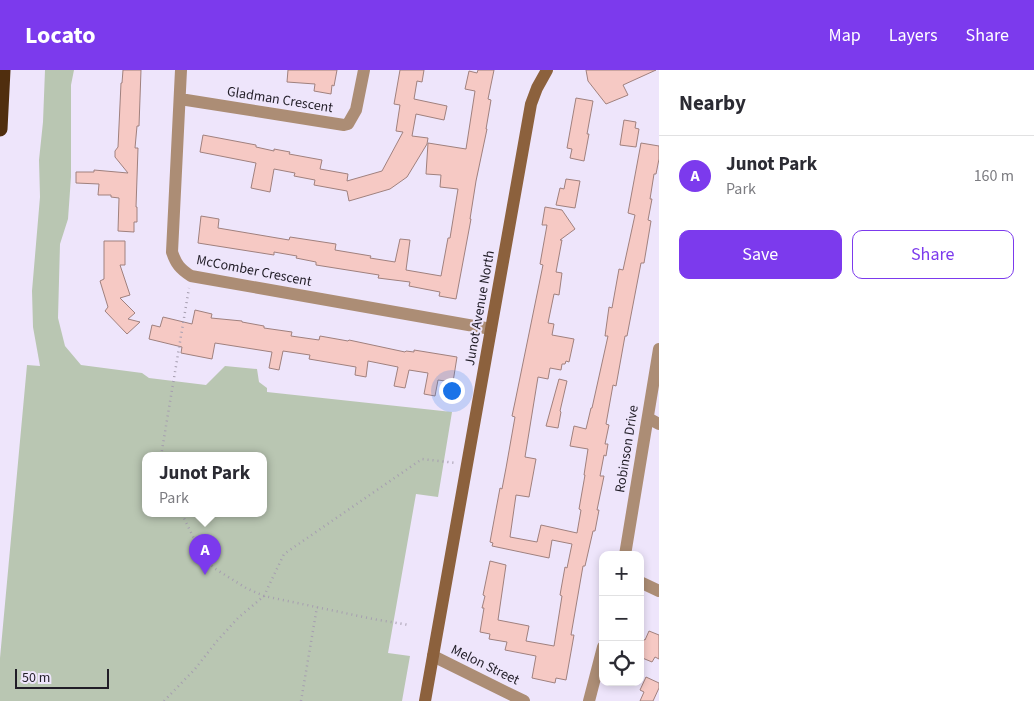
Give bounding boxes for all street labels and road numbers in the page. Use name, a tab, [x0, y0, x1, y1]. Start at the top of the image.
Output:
street label: Gladman Crescent	[226, 82, 335, 118]
street label: Junot Avenue North	[460, 249, 500, 367]
street label: McComber Crescent	[195, 250, 314, 292]
street label: Robinson Drive	[610, 404, 644, 494]
street label: Melon Street	[447, 640, 523, 690]

